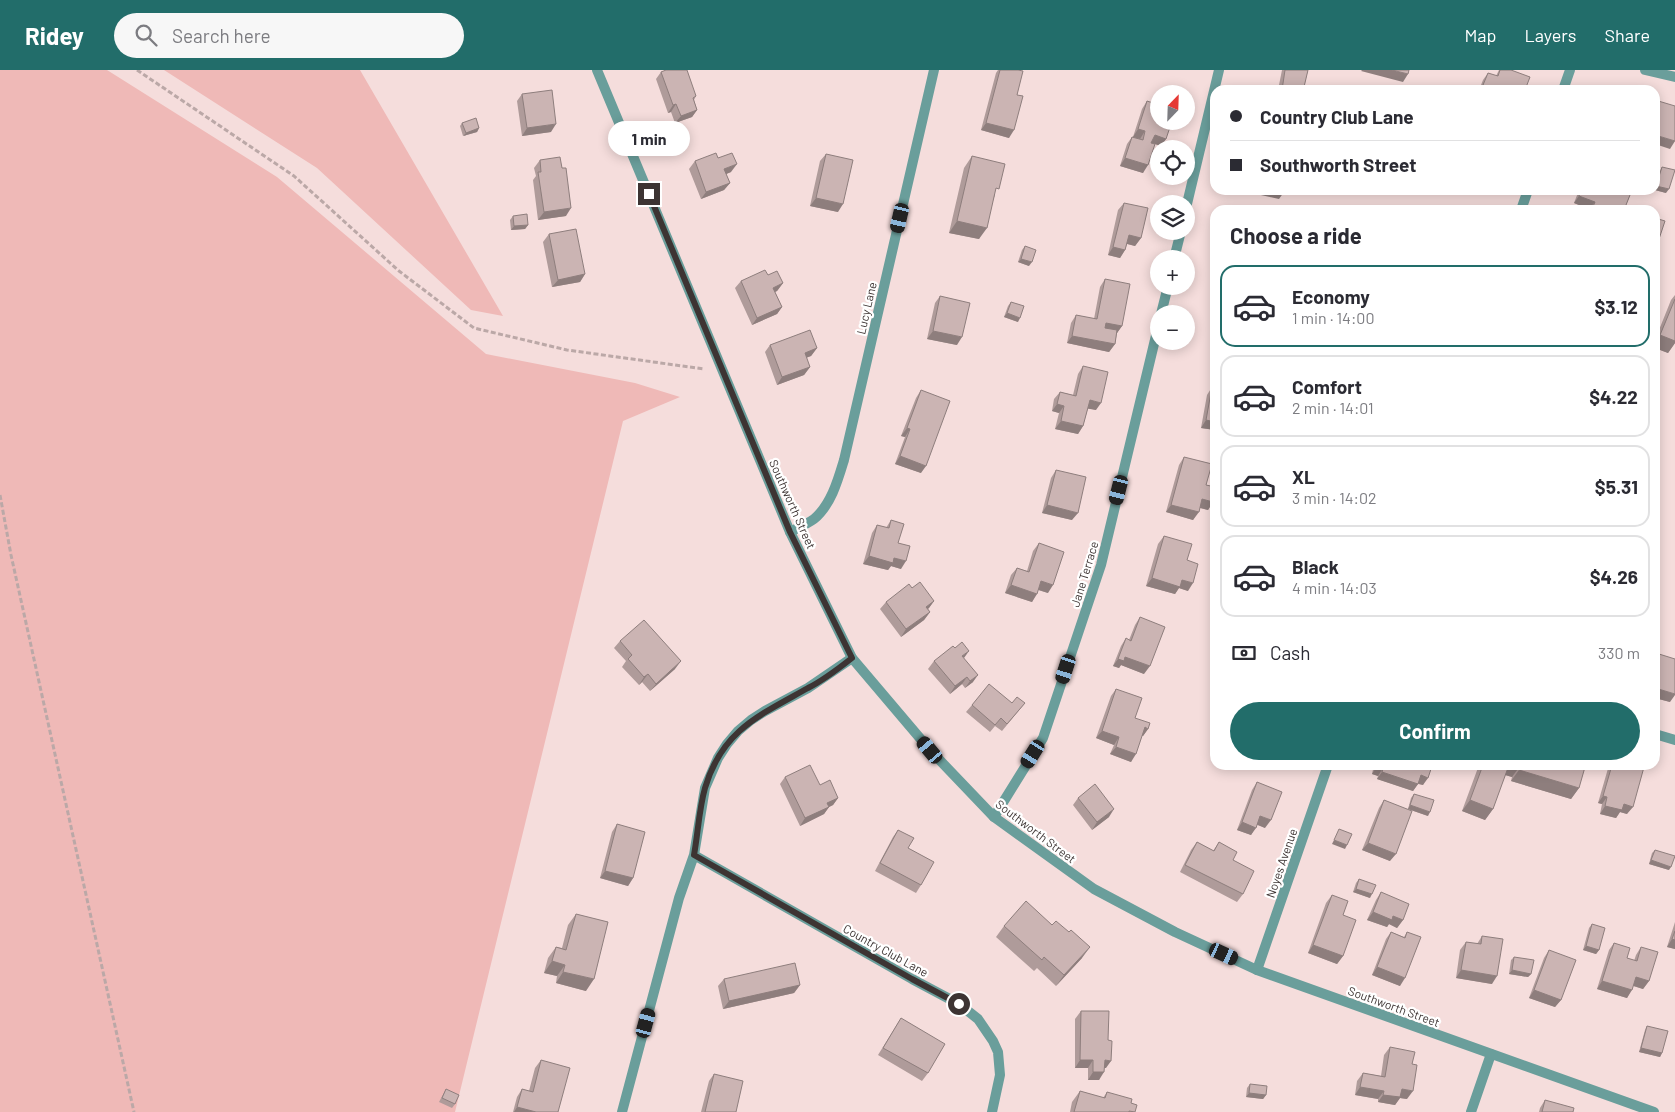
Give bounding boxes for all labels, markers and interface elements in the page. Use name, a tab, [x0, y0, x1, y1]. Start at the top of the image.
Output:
search box	[114, 13, 464, 58]
text: Ridey	[25, 21, 84, 50]
icon: search	[132, 21, 160, 49]
text: Search here	[172, 24, 271, 47]
text: Map	[1464, 24, 1496, 46]
text: Layers	[1524, 24, 1577, 46]
text: Share	[1605, 24, 1650, 46]
north arrow	[1150, 85, 1195, 130]
map controls	[1150, 85, 1195, 350]
text: Country Club Lane	[1260, 105, 1414, 128]
callout: 1 min	[608, 122, 690, 156]
text: 1 min	[631, 129, 667, 148]
button: locate	[1150, 140, 1195, 185]
text: Southworth Street	[1260, 153, 1416, 176]
route end	[638, 183, 660, 205]
button: layers	[1150, 195, 1195, 240]
car	[889, 202, 910, 234]
text: Choose a ride	[1230, 222, 1362, 248]
button: +	[1150, 250, 1195, 295]
street label: Lucy Lane	[853, 281, 879, 335]
icon: car	[1232, 284, 1277, 329]
text: Economy	[1292, 285, 1370, 308]
text: $3.12	[1594, 295, 1638, 318]
button: −	[1150, 305, 1195, 350]
text: 1 min · 14:00	[1292, 308, 1374, 327]
icon: car	[1232, 374, 1277, 419]
text: Comfort	[1292, 375, 1362, 398]
text: $4.22	[1589, 385, 1638, 408]
text: 2 min · 14:01	[1292, 398, 1374, 417]
street label: Southworth Street	[767, 457, 819, 551]
icon: car	[1232, 464, 1277, 509]
text: XL	[1292, 465, 1315, 488]
car	[1108, 474, 1129, 506]
text: $5.31	[1595, 475, 1638, 498]
text: 3 min · 14:02	[1292, 488, 1377, 507]
street label: Jane Terrace	[1067, 539, 1101, 609]
icon: car	[1232, 554, 1277, 599]
text: Black	[1292, 555, 1339, 578]
text: $4.26	[1590, 565, 1638, 588]
text: 4 min · 14:03	[1292, 578, 1377, 597]
icon: cash	[1230, 639, 1258, 667]
text: Cash	[1270, 641, 1311, 664]
text: 330 m	[1598, 643, 1640, 662]
car	[1054, 652, 1077, 686]
button: Confirm	[1230, 702, 1640, 760]
car	[914, 734, 945, 766]
car	[1018, 737, 1047, 771]
street label: Southworth Street	[993, 796, 1079, 866]
street label: Noyes Avenue	[1263, 827, 1299, 899]
street label: Country Club Lane	[841, 921, 931, 979]
car	[1207, 941, 1240, 967]
street label: Southworth Street	[1346, 983, 1442, 1029]
route start	[948, 993, 970, 1015]
car	[634, 1007, 657, 1039]

